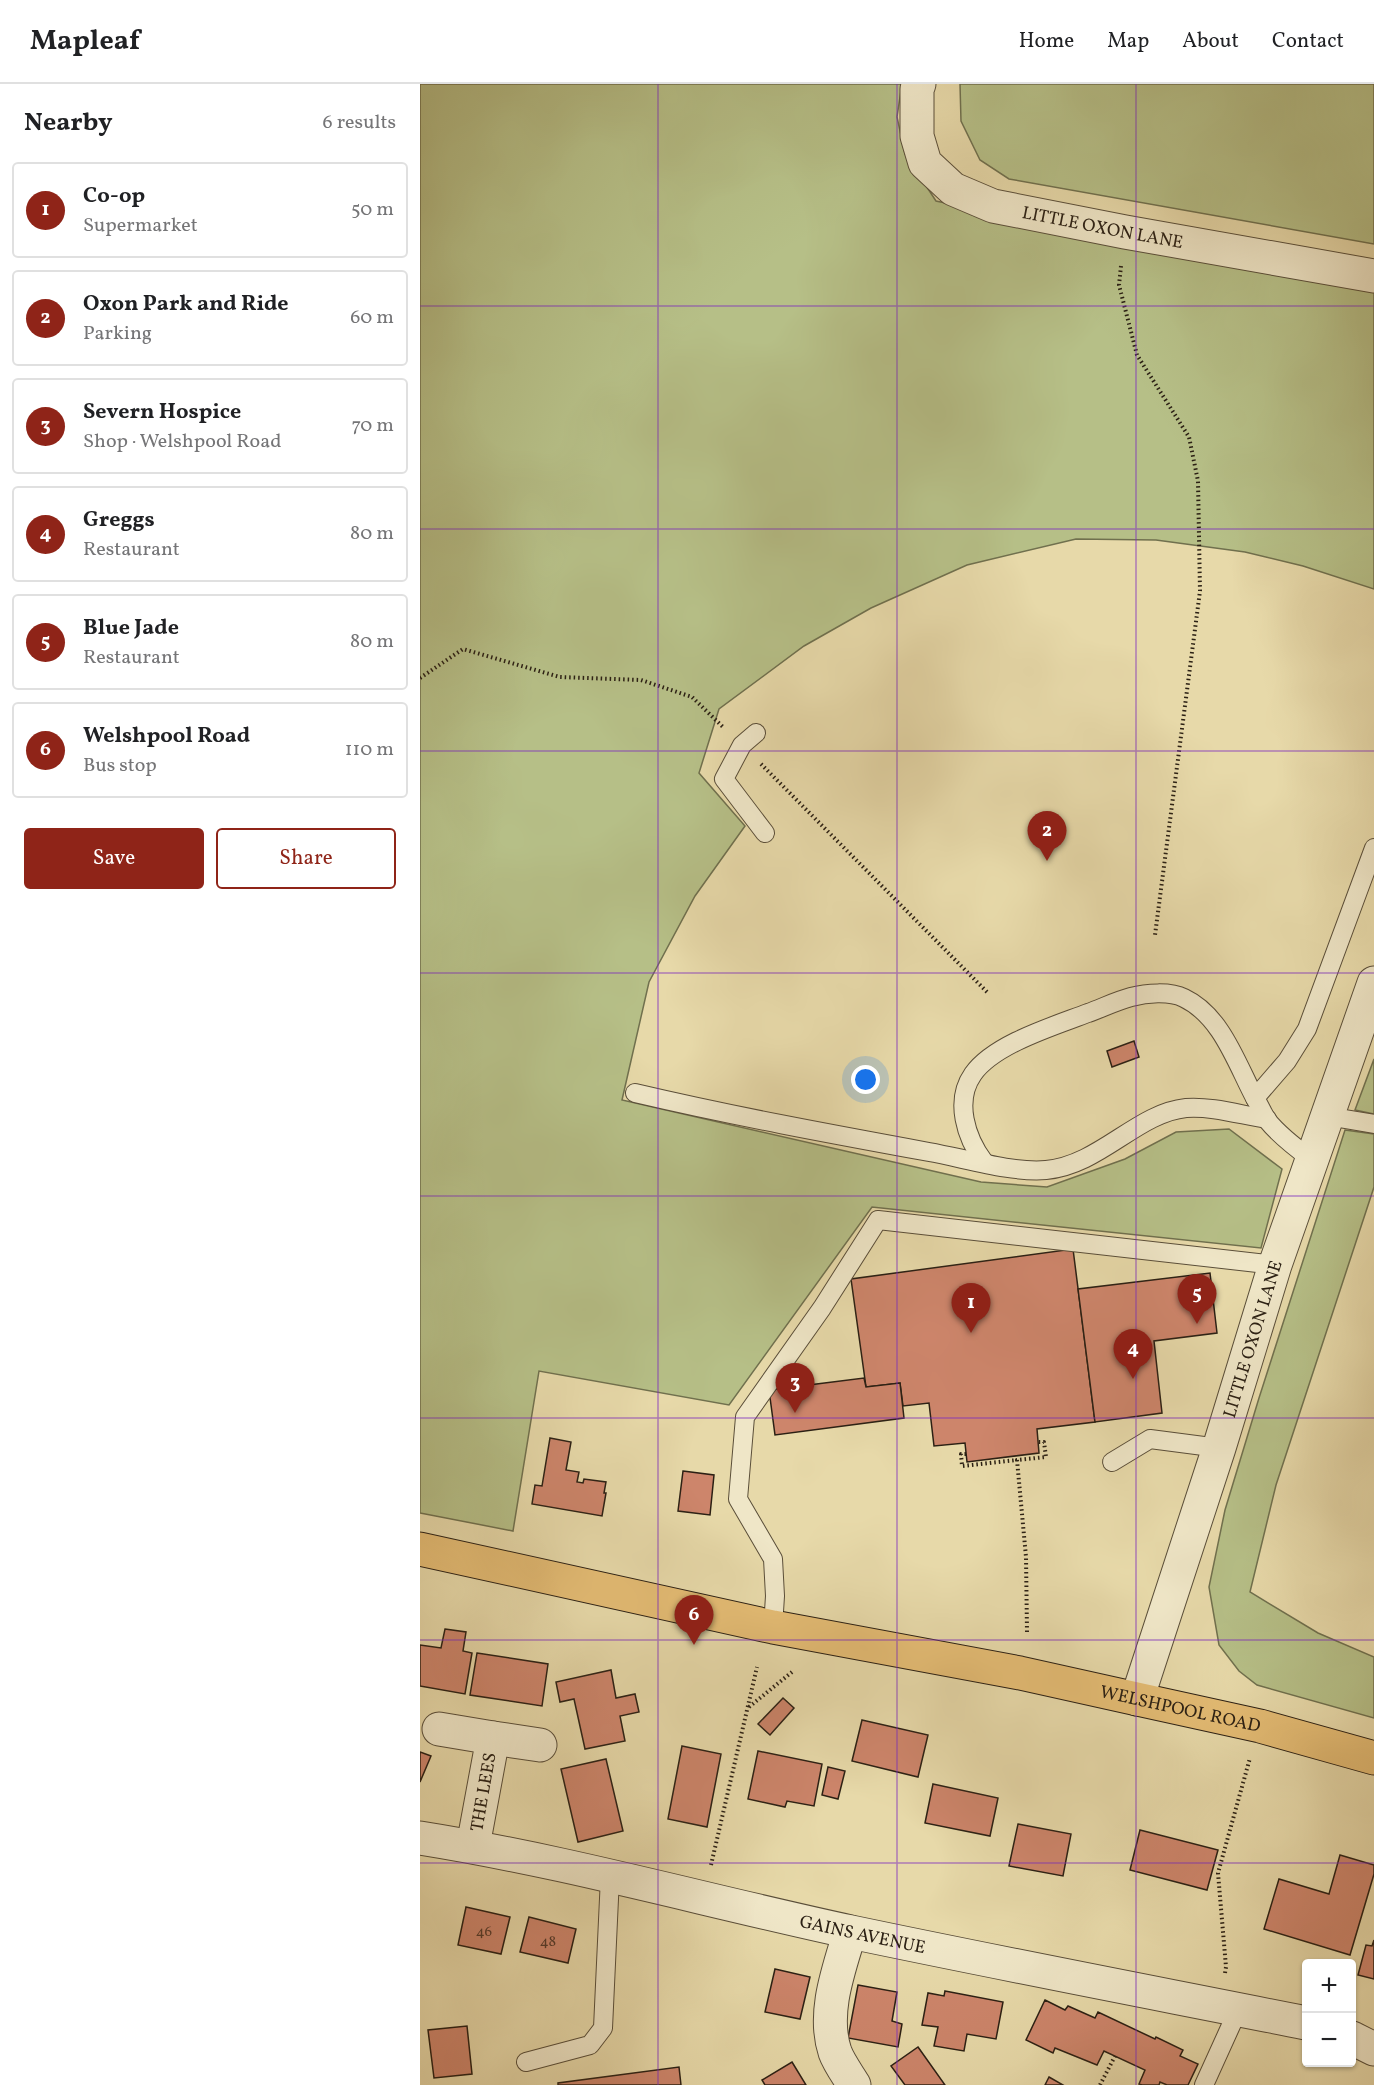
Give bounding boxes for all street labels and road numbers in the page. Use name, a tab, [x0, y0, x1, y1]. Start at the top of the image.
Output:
street label: LITTLE OXON LANE	[1020, 201, 1185, 256]
street label: LITTLE OXON LANE	[1218, 1258, 1290, 1421]
street label: WELSHPOOL ROAD	[1097, 1680, 1263, 1740]
street label: THE LEES	[465, 1751, 504, 1834]
street label: GAINS AVENUE	[797, 1910, 928, 1961]

